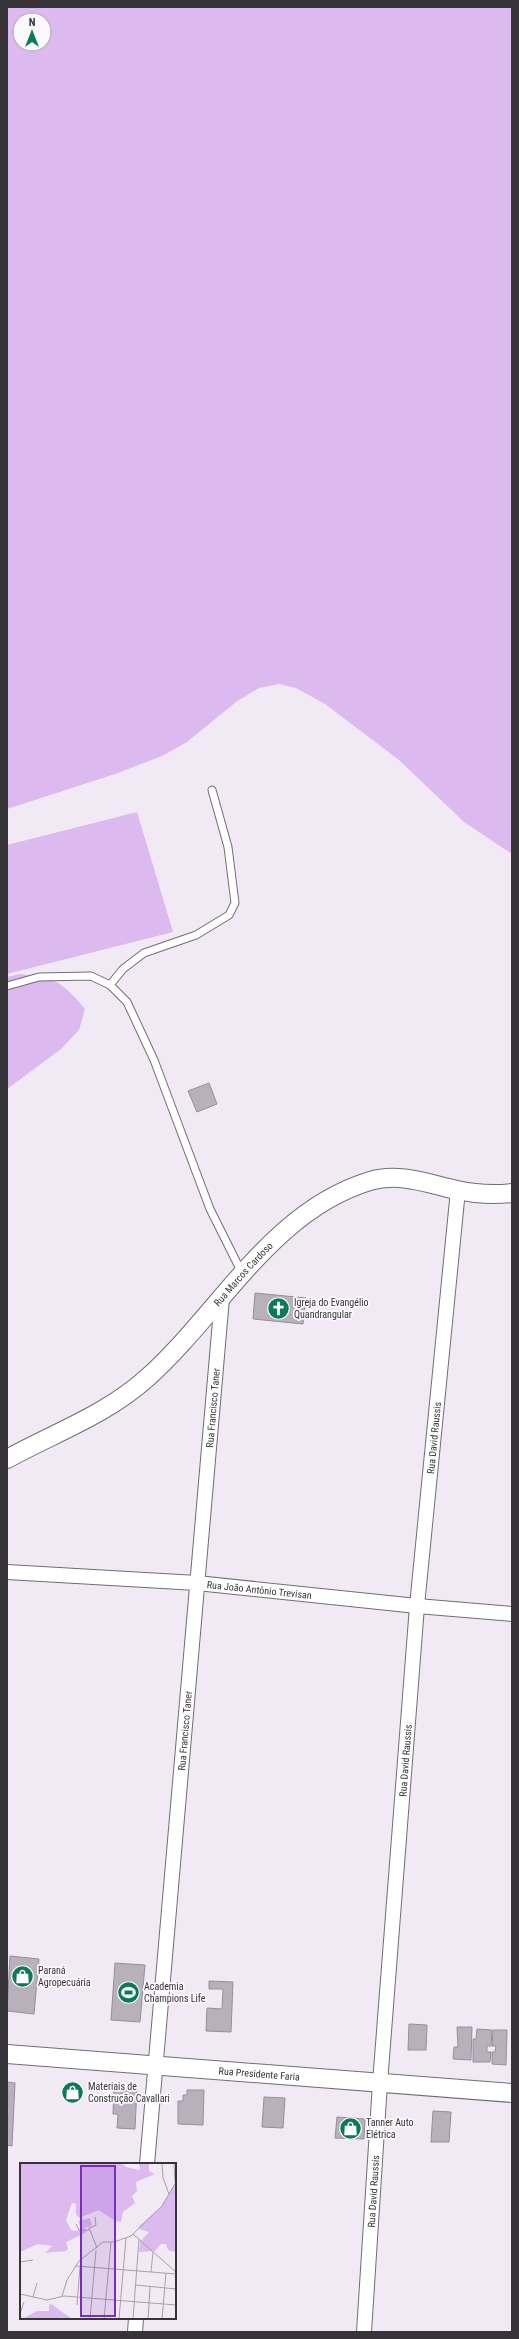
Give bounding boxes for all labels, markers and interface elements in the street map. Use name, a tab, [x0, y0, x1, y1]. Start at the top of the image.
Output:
north arrow	[12, 12, 52, 52]
text: N	[29, 16, 36, 29]
street label: Rua Marcos Cardoso	[211, 1240, 275, 1308]
church icon: Igreja do Evangélio Quandrangular	[266, 1295, 292, 1321]
place label: Igreja do Evangélio Quandrangular	[294, 1297, 369, 1320]
street label: Rua Francisco Taner	[204, 1368, 221, 1448]
street label: Rua David Raussis	[425, 1401, 443, 1474]
street label: Rua João Antônio Trevisan	[206, 1579, 312, 1600]
street label: Rua Francisco Taner	[176, 1690, 193, 1771]
street label: Rua David Raussis	[397, 1723, 413, 1797]
shop icon: Paraná Agropecuária	[10, 1963, 36, 1989]
place label: Paraná Agropecuária	[38, 1965, 91, 1988]
sports icon: Academia Champions Life	[115, 1979, 141, 2005]
place label: Academia Champions Life	[144, 1981, 206, 2004]
street label: Rua Presidente Faria	[218, 2065, 300, 2082]
shop icon: Materiais de Construção Cavallari	[59, 2079, 85, 2105]
place label: Materiais de Construção Cavallari	[88, 2081, 170, 2104]
shop icon: Tanner Auto Elétrica	[337, 2115, 363, 2141]
place label: Tanner Auto Elétrica	[366, 2117, 414, 2140]
street label: Rua David Raussis	[365, 2154, 381, 2228]
inset map	[20, 2163, 176, 2319]

